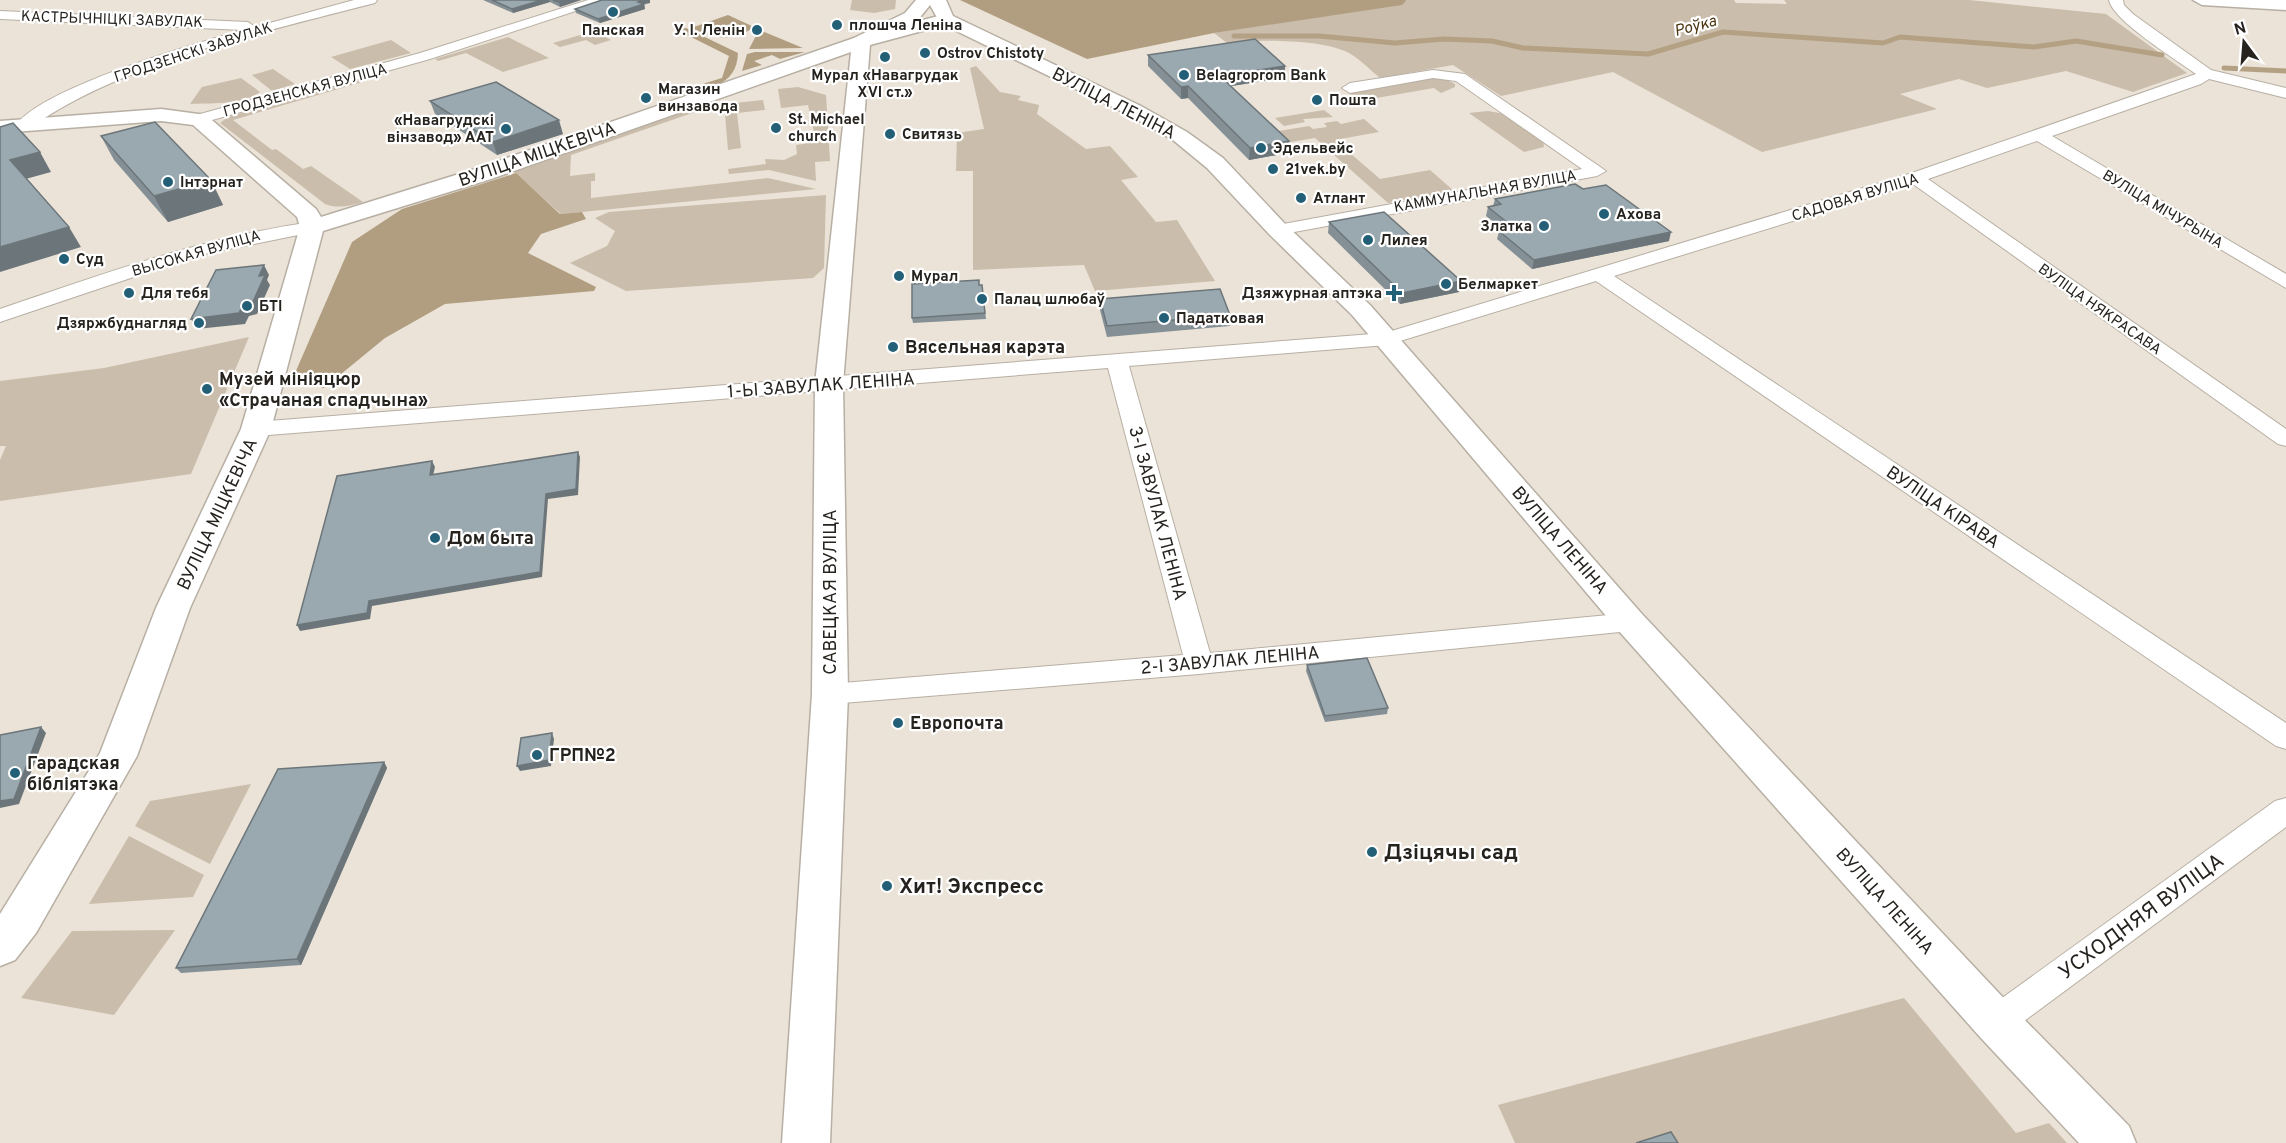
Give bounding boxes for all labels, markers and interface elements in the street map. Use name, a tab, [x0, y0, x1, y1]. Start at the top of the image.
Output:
marker: Панская	[606, 5, 620, 19]
street label: КАСТРЫЧНІЦКІ ЗАВУЛАК	[20, 8, 204, 33]
water label: Роўка	[1672, 12, 1720, 42]
north arrow	[2214, 12, 2274, 72]
place label: плошча Леніна	[849, 17, 962, 36]
marker: плошча Леніна	[830, 18, 844, 32]
text: N	[2232, 18, 2249, 41]
street label: ГРОДЗЕНСКІ ЗАВУЛАК	[112, 19, 275, 88]
place label: Панская	[582, 22, 644, 41]
place label: У. І. Ленін	[674, 22, 745, 41]
marker: У. І. Ленін	[750, 23, 764, 37]
place label: Ostrov Chistoty	[937, 45, 1045, 64]
marker: Ostrov Chistoty	[918, 46, 932, 60]
marker: Мурал «Навагрудак XVI ст.»	[878, 50, 892, 64]
street label: ГРОДЗЕНСКАЯ ВУЛІЦА	[221, 60, 389, 122]
street label: ВУЛІЦА ЛЕНІНА	[1048, 63, 1179, 145]
place label: Мурал «Навагрудак XVI ст.»	[811, 67, 959, 103]
place label: Belagroprom Bank	[1196, 67, 1326, 86]
marker: Belagroprom Bank	[1177, 68, 1191, 82]
place label: Магазин винзавода	[658, 81, 738, 117]
marker: Магазин винзавода	[639, 91, 653, 105]
place label: Пошта	[1329, 92, 1376, 111]
marker: Пошта	[1310, 93, 1324, 107]
place label: St. Michael church	[788, 111, 865, 147]
place label: «Навагрудскі вінзавод» ААТ	[387, 112, 494, 148]
street label: ВУЛІЦА МІЦКЕВІЧА	[456, 118, 619, 193]
marker: St. Michael church	[769, 121, 783, 135]
marker: «Навагрудскі вінзавод» ААТ	[499, 122, 513, 136]
place label: Свитязь	[902, 126, 962, 145]
marker: Свитязь	[883, 127, 897, 141]
place label: Эдельвейс	[1273, 140, 1354, 159]
marker: Эдельвейс	[1254, 141, 1268, 155]
place label: 21vek.by	[1285, 161, 1346, 180]
marker: 21vek.by	[1266, 162, 1280, 176]
street label: КАММУНАЛЬНАЯ ВУЛІЦА	[1392, 167, 1578, 218]
street label: ВУЛІЦА МІЧУРЫНА	[2098, 167, 2226, 254]
street label: САДОВАЯ ВУЛІЦА	[1790, 170, 1921, 227]
place label: Інтэрнат	[180, 174, 243, 193]
marker: Інтэрнат	[161, 175, 175, 189]
place label: Атлант	[1313, 190, 1365, 209]
marker: Атлант	[1294, 191, 1308, 205]
place label: Ахова	[1616, 206, 1661, 225]
marker: Ахова	[1597, 207, 1611, 221]
place label: Златка	[1480, 218, 1532, 237]
marker: Златка	[1537, 219, 1551, 233]
street label: ВЫСОКАЯ ВУЛІЦА	[130, 227, 263, 282]
place label: Лилея	[1380, 232, 1428, 251]
marker: Лилея	[1361, 233, 1375, 247]
place label: Суд	[76, 251, 104, 270]
marker: Суд	[57, 252, 71, 266]
street label: ВУЛІЦА НЯКРАСАВА	[2034, 260, 2165, 360]
place label: Мурал	[911, 268, 958, 287]
marker: Мурал	[892, 269, 906, 283]
place label: Белмаркет	[1458, 276, 1538, 295]
marker: Белмаркет	[1439, 277, 1453, 291]
place label: Для тебя	[141, 285, 209, 304]
place label: Дзяжурная аптэка	[1242, 285, 1382, 304]
marker: Для тебя	[122, 286, 136, 300]
marker: Дзяжурная аптэка	[1387, 286, 1401, 300]
place label: Палац шлюбаў	[994, 291, 1105, 310]
marker: Палац шлюбаў	[975, 292, 989, 306]
place label: БТІ	[259, 298, 283, 317]
marker: БТІ	[240, 299, 254, 313]
place label: Падатковая	[1176, 310, 1264, 329]
marker: Падатковая	[1157, 311, 1171, 325]
place label: Дзяржбуднагляд	[57, 315, 187, 334]
marker: Дзяржбуднагляд	[192, 316, 206, 330]
place label: Вясельная карэта	[905, 337, 1065, 360]
marker: Вясельная карэта	[886, 340, 900, 354]
street label: 1-Ы ЗАВУЛАК ЛЕНІНА	[727, 368, 916, 405]
place label: Музей мініяцюр «Страчаная спадчына»	[219, 369, 428, 413]
marker: Музей мініяцюр «Страчаная спадчына»	[200, 382, 214, 396]
street label: 3-І ЗАВУЛАК ЛЕНІНА	[1122, 424, 1191, 603]
street label: ВУЛІЦА МІЦКЕВІЧА	[173, 435, 264, 594]
street label: ВУЛІЦА КІРАВА	[1881, 462, 2003, 555]
street label: ВУЛІЦА ЛЕНІНА	[1506, 482, 1612, 600]
street label: САВЕЦКАЯ ВУЛІЦА	[820, 509, 843, 675]
place label: Дом быта	[447, 528, 534, 551]
marker: Дом быта	[428, 531, 442, 545]
street label: 2-І ЗАВУЛАК ЛЕНІНА	[1140, 642, 1321, 681]
place label: Европочта	[910, 713, 1003, 736]
marker: Европочта	[891, 716, 905, 730]
place label: ГРП№2	[549, 745, 616, 768]
marker: ГРП№2	[530, 748, 544, 762]
place label: Гарадская бібліятэка	[27, 753, 120, 797]
marker: Гарадская бібліятэка	[8, 766, 22, 780]
place label: Дзіцячы сад	[1384, 840, 1518, 867]
street label: ВУЛІЦА ЛЕНІНА	[1830, 844, 1938, 960]
marker: Дзіцячы сад	[1365, 845, 1379, 859]
street label: УСХОДНЯЯ ВУЛІЦА	[2054, 848, 2230, 986]
place label: Хит! Экспресс	[899, 874, 1044, 901]
marker: Хит! Экспресс	[880, 879, 894, 893]

